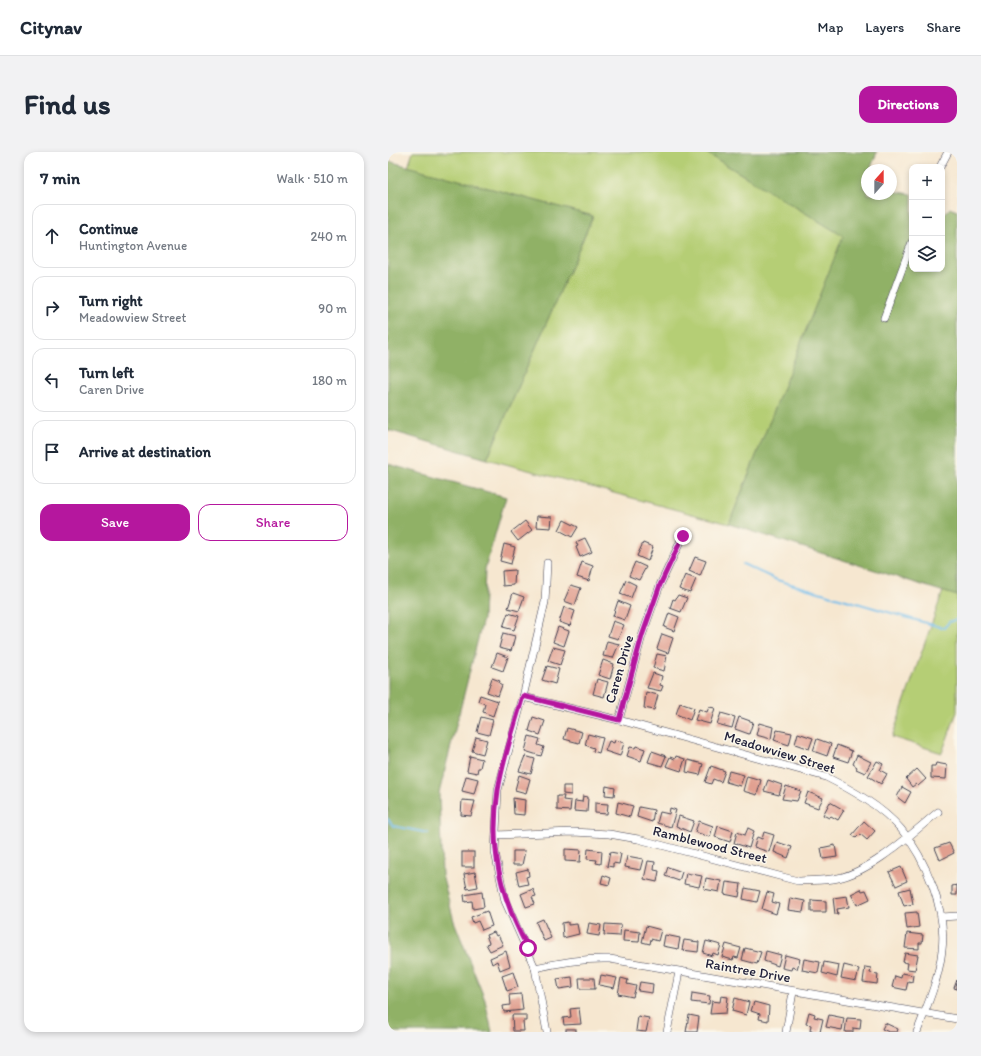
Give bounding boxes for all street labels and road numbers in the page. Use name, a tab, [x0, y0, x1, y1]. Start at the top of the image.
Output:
street label: Caren Drive	[602, 633, 637, 705]
street label: Meadowview Street	[722, 727, 838, 778]
street label: Ramblewood Street	[651, 822, 769, 867]
street label: Raintree Drive	[704, 955, 792, 986]

